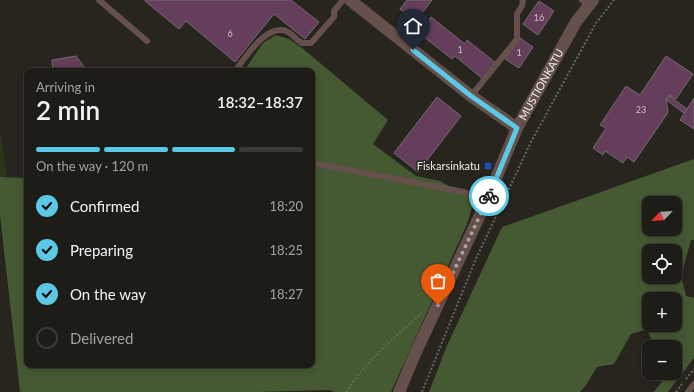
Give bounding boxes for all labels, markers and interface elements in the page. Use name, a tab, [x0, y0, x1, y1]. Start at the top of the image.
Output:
pin	[396, 9, 430, 50]
house number: 16	[534, 12, 544, 23]
icon: home	[402, 15, 424, 37]
house number: 6	[227, 28, 233, 39]
house number: 1	[457, 44, 463, 55]
street label: MUSTIONKATU	[516, 46, 566, 122]
house number: 1	[516, 47, 522, 58]
text: Arriving in	[36, 79, 95, 95]
text: 18:32–18:37	[217, 93, 303, 111]
text: 2 min	[36, 94, 100, 126]
house number: 23	[636, 104, 646, 115]
text: On the way · 120 m	[36, 158, 148, 174]
place label: Fiskarsinkatu	[417, 159, 480, 172]
marker: Fiskarsinkatu	[483, 161, 493, 171]
courier	[469, 176, 509, 216]
icon: bike	[478, 185, 500, 207]
icon: check	[36, 195, 58, 217]
north arrow	[642, 196, 682, 236]
map controls	[642, 196, 682, 380]
text: Confirmed	[70, 197, 139, 215]
text: 18:20	[270, 198, 303, 214]
icon: check	[36, 239, 58, 261]
text: Preparing	[70, 241, 133, 259]
text: 18:25	[270, 242, 303, 258]
button: locate	[642, 244, 682, 284]
pin	[421, 264, 455, 305]
icon: bag	[427, 270, 449, 292]
icon: check	[36, 283, 58, 305]
text: On the way	[70, 285, 146, 303]
text: 18:27	[270, 286, 303, 302]
button: +	[642, 292, 682, 332]
text: Delivered	[70, 329, 133, 347]
button: −	[642, 340, 682, 380]

